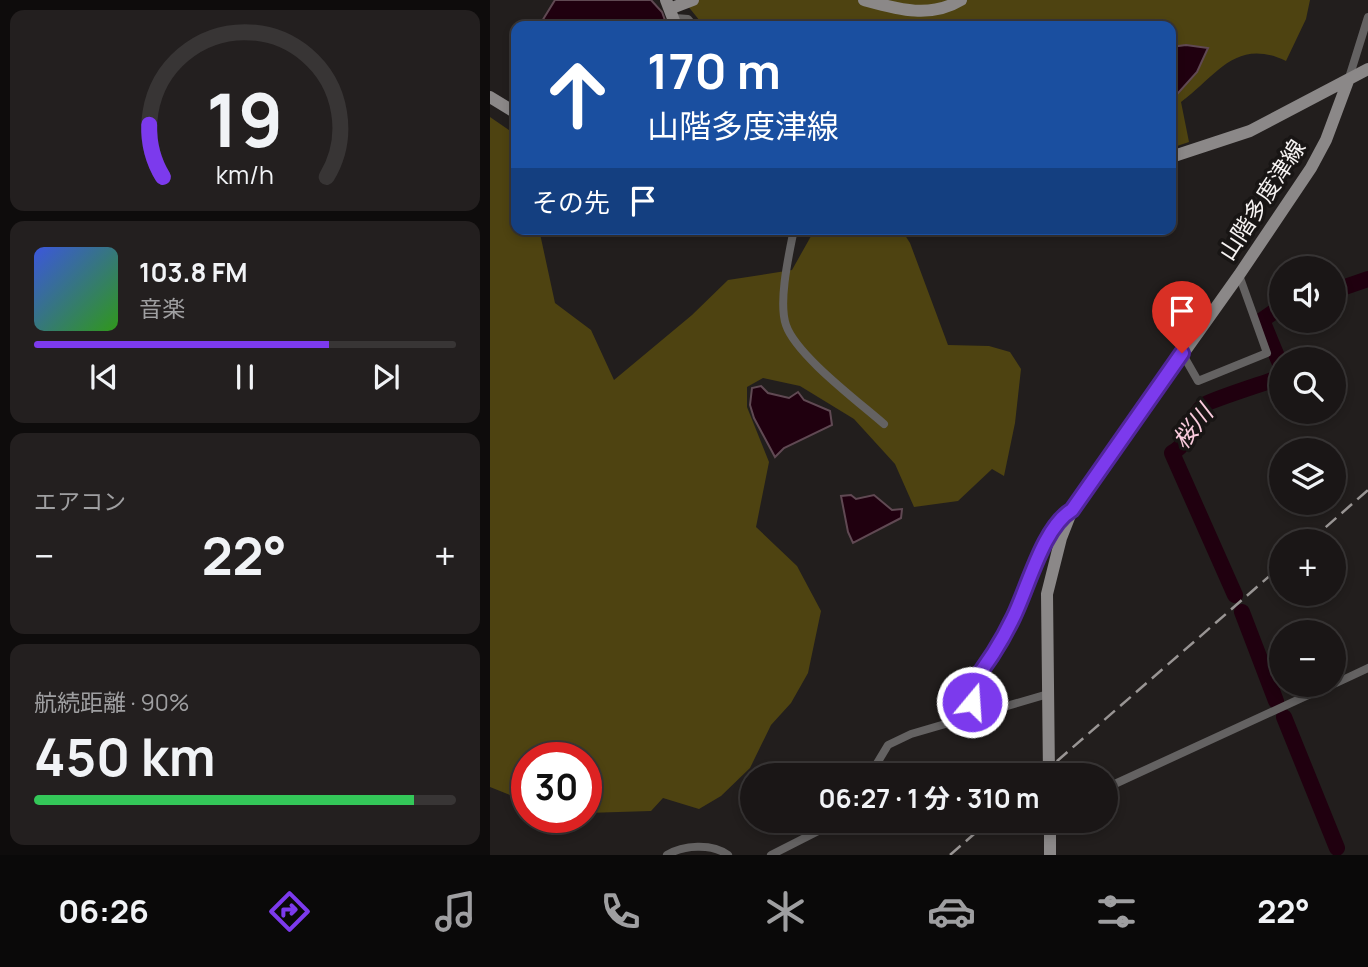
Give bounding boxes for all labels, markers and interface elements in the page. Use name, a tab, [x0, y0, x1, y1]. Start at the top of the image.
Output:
text: 170 m	[647, 37, 781, 104]
icon: ahead	[532, 49, 623, 140]
text: 19	[206, 69, 284, 169]
text: 山階多度津線	[647, 104, 839, 148]
street label: 山階多度津線	[1210, 133, 1312, 266]
text: km/h	[216, 156, 274, 191]
icon: arrive	[624, 182, 662, 220]
text: その先	[532, 184, 610, 220]
text: 103.8 FM	[139, 254, 247, 290]
map controls	[1269, 256, 1346, 697]
button: sound	[1269, 256, 1346, 333]
pin	[1152, 281, 1212, 353]
text: 音楽	[139, 292, 185, 324]
icon: arrive	[1163, 292, 1201, 330]
button: search	[1269, 347, 1346, 424]
icon: previous	[85, 358, 123, 396]
icon: pause	[226, 358, 264, 396]
icon: next	[367, 358, 405, 396]
water label: 桜川	[1164, 395, 1221, 455]
button: layers	[1269, 438, 1346, 515]
text: エアコン	[34, 485, 126, 517]
text: 22°	[202, 520, 287, 591]
text: −	[34, 529, 55, 581]
text: +	[434, 529, 456, 581]
button: +	[1269, 529, 1346, 606]
button: −	[1269, 620, 1346, 697]
position arrow	[935, 665, 1009, 739]
text: 航続距離 · 90%	[34, 686, 189, 718]
text: 450 km	[34, 721, 215, 792]
speed limit sign: 30	[511, 742, 602, 833]
text: 06:27 · 1 分 · 310 m	[819, 780, 1039, 816]
icon: directions	[265, 887, 314, 936]
icon: music	[431, 887, 480, 936]
icon: phone	[596, 887, 645, 936]
icon: climate	[761, 887, 810, 936]
icon: car	[927, 887, 976, 936]
icon: filters	[1092, 887, 1141, 936]
text: 06:26	[58, 889, 149, 933]
text: 22°	[1257, 889, 1310, 933]

